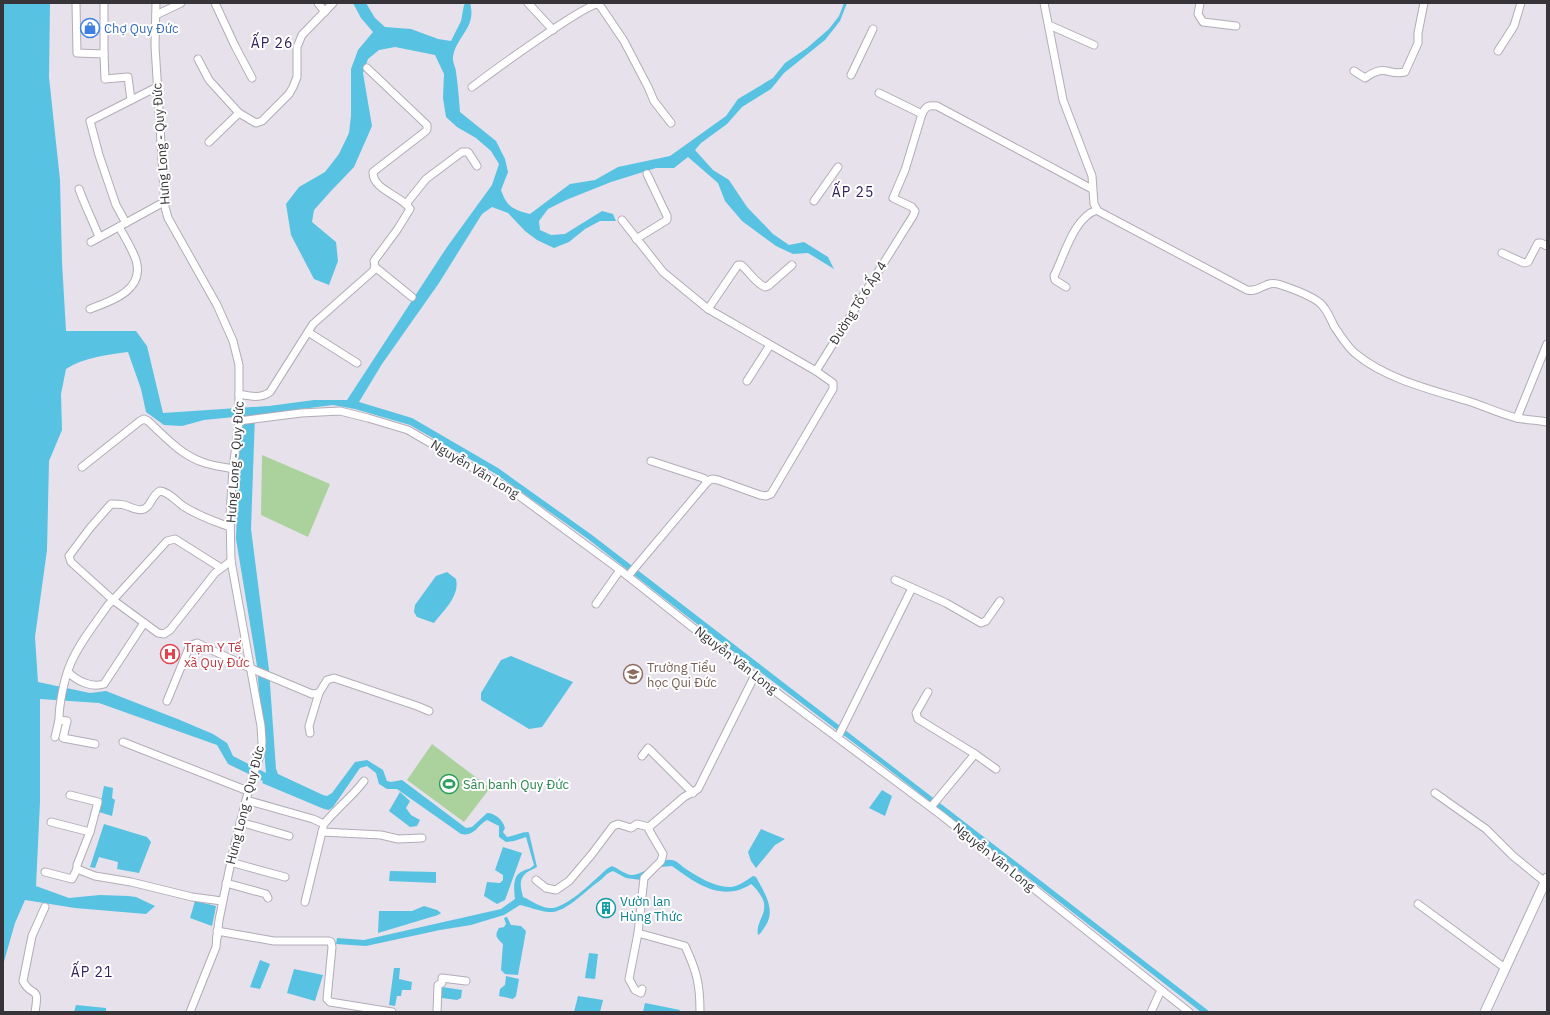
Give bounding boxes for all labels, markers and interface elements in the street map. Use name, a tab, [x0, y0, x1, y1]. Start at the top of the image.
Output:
shop icon: Chợ Quy Đức	[79, 17, 101, 39]
place label: Chợ Quy Đức	[104, 20, 179, 37]
district label: ẤP 26	[251, 31, 293, 52]
street label: Hưng Long - Quy Đức	[148, 82, 174, 205]
district label: ẤP 25	[832, 180, 874, 201]
street label: Đường Tổ 6 Ấp 4	[825, 257, 891, 348]
street label: Hưng Long - Quy Đức	[222, 400, 248, 523]
street label: Nguyễn Văn Long	[428, 436, 522, 502]
street label: Nguyễn Văn Long	[691, 622, 781, 698]
place label: Trạm Y Tế xã Quy Đức	[184, 639, 250, 671]
hospital icon: Trạm Y Tế xã Quy Đức	[159, 643, 181, 665]
place label: Trường Tiểu học Qui Đức	[647, 659, 717, 691]
school or university icon: Trường Tiểu học Qui Đức	[622, 663, 644, 685]
street label: Hưng Long - Quy Đức	[222, 743, 268, 866]
sports icon: Sân banh Quy Đức	[438, 773, 460, 795]
place label: Sân banh Quy Đức	[463, 776, 570, 793]
street label: Nguyễn Văn Long	[950, 819, 1038, 895]
place label: Vườn lan Hùng Thức	[620, 893, 683, 925]
building icon: Vườn lan Hùng Thức	[595, 897, 617, 919]
district label: ẤP 21	[71, 960, 113, 981]

